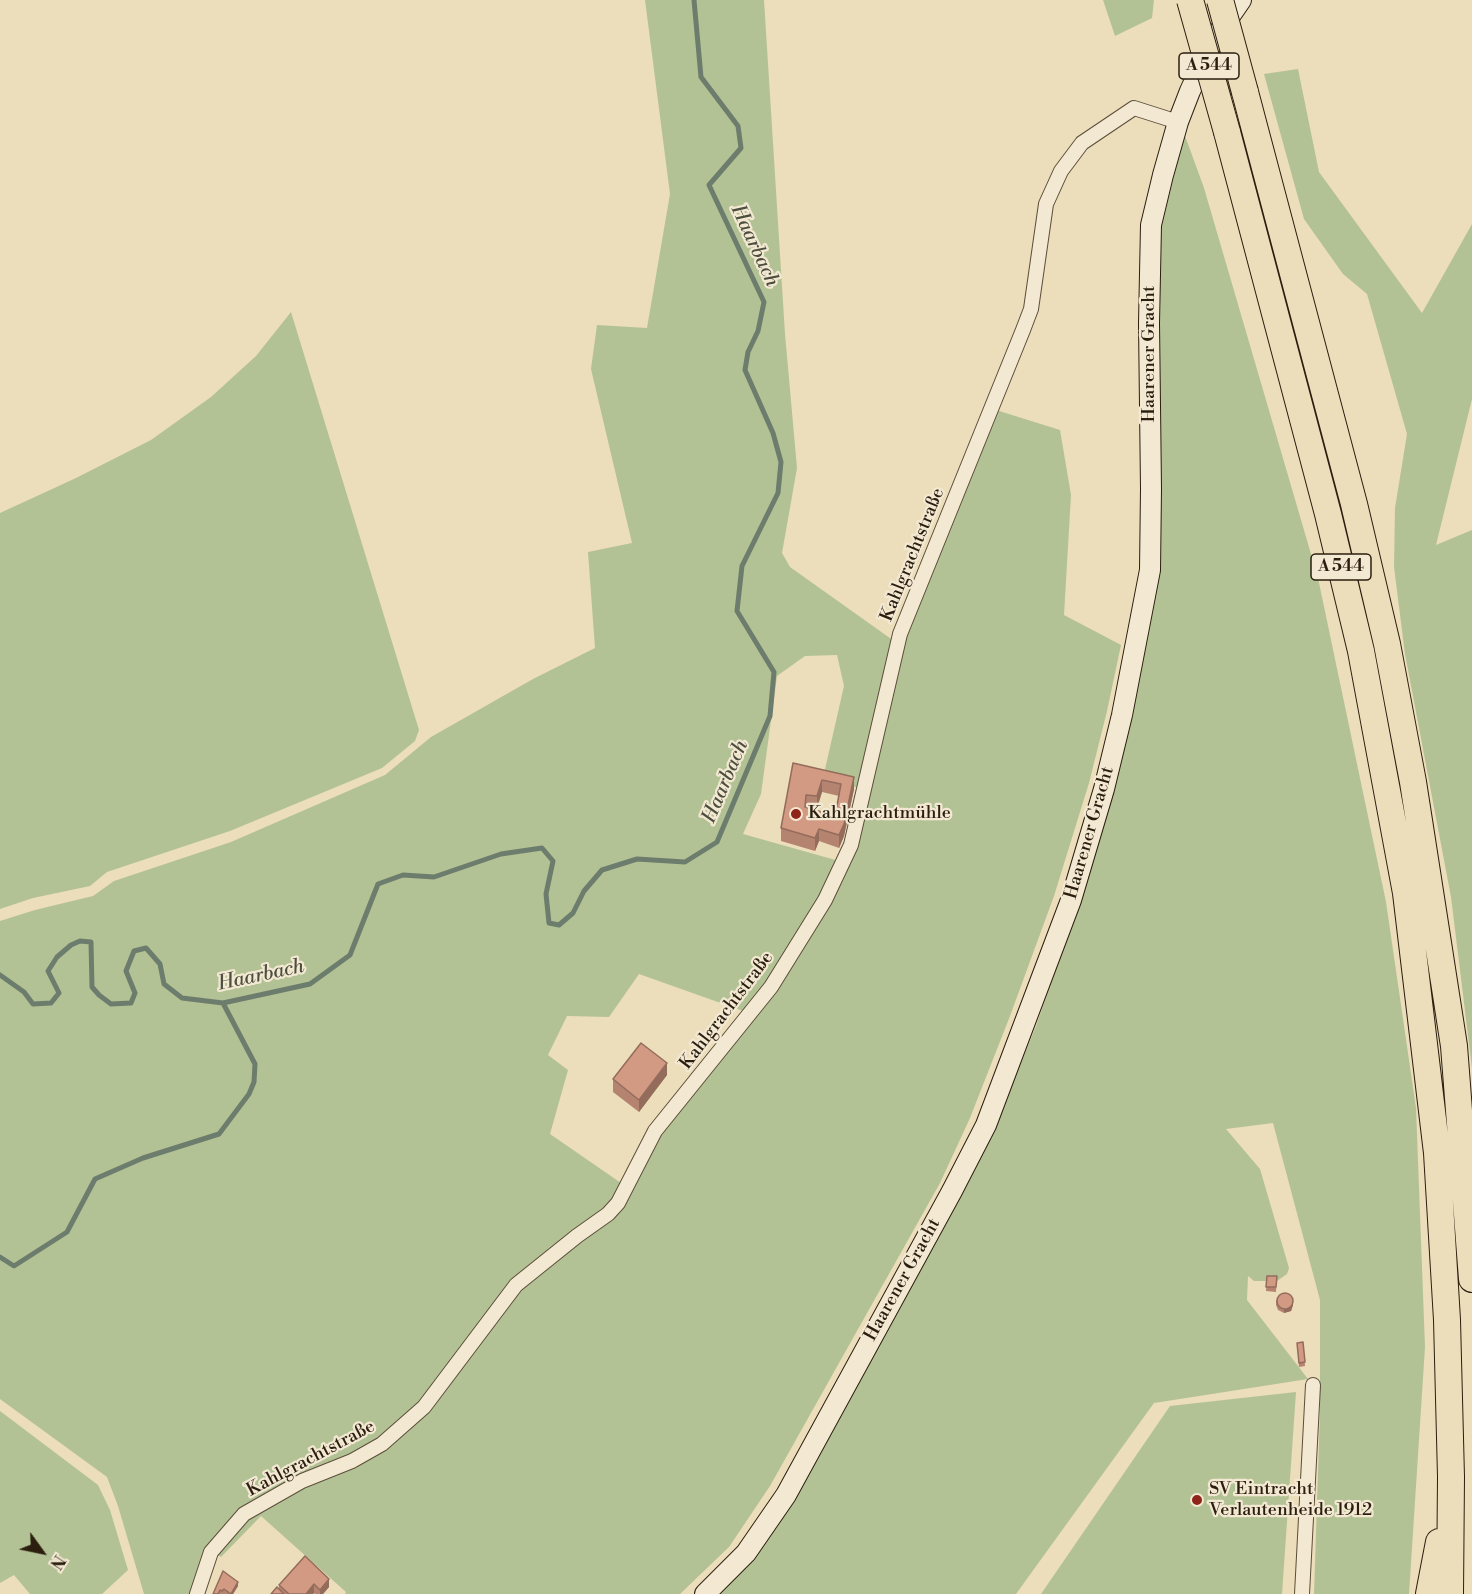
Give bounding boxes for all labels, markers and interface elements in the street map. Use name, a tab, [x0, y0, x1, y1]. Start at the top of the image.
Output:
road number: A 544	[1179, 53, 1239, 79]
water label: Haarbach	[725, 201, 783, 291]
street label: Haarener Gracht	[1139, 286, 1161, 422]
street label: Kahlgrachtstraße	[876, 485, 950, 625]
road number: A 544	[1311, 554, 1371, 580]
water label: Haarbach	[698, 737, 754, 827]
street label: Haarener Gracht	[1061, 764, 1119, 902]
place label: Kahlgrachtmühle	[808, 803, 951, 825]
marker: Kahlgrachtmühle	[789, 807, 803, 821]
street label: Kahlgrachtstraße	[676, 948, 778, 1074]
water label: Haarbach	[216, 955, 306, 997]
street label: Haarener Gracht	[860, 1215, 946, 1345]
street label: Kahlgrachtstraße	[243, 1416, 379, 1502]
place label: SV Eintracht Verlautenheide 1912	[1209, 1479, 1372, 1522]
marker: SV Eintracht Verlautenheide 1912	[1190, 1493, 1204, 1507]
north arrow	[12, 1522, 72, 1582]
text: N	[45, 1551, 69, 1573]

